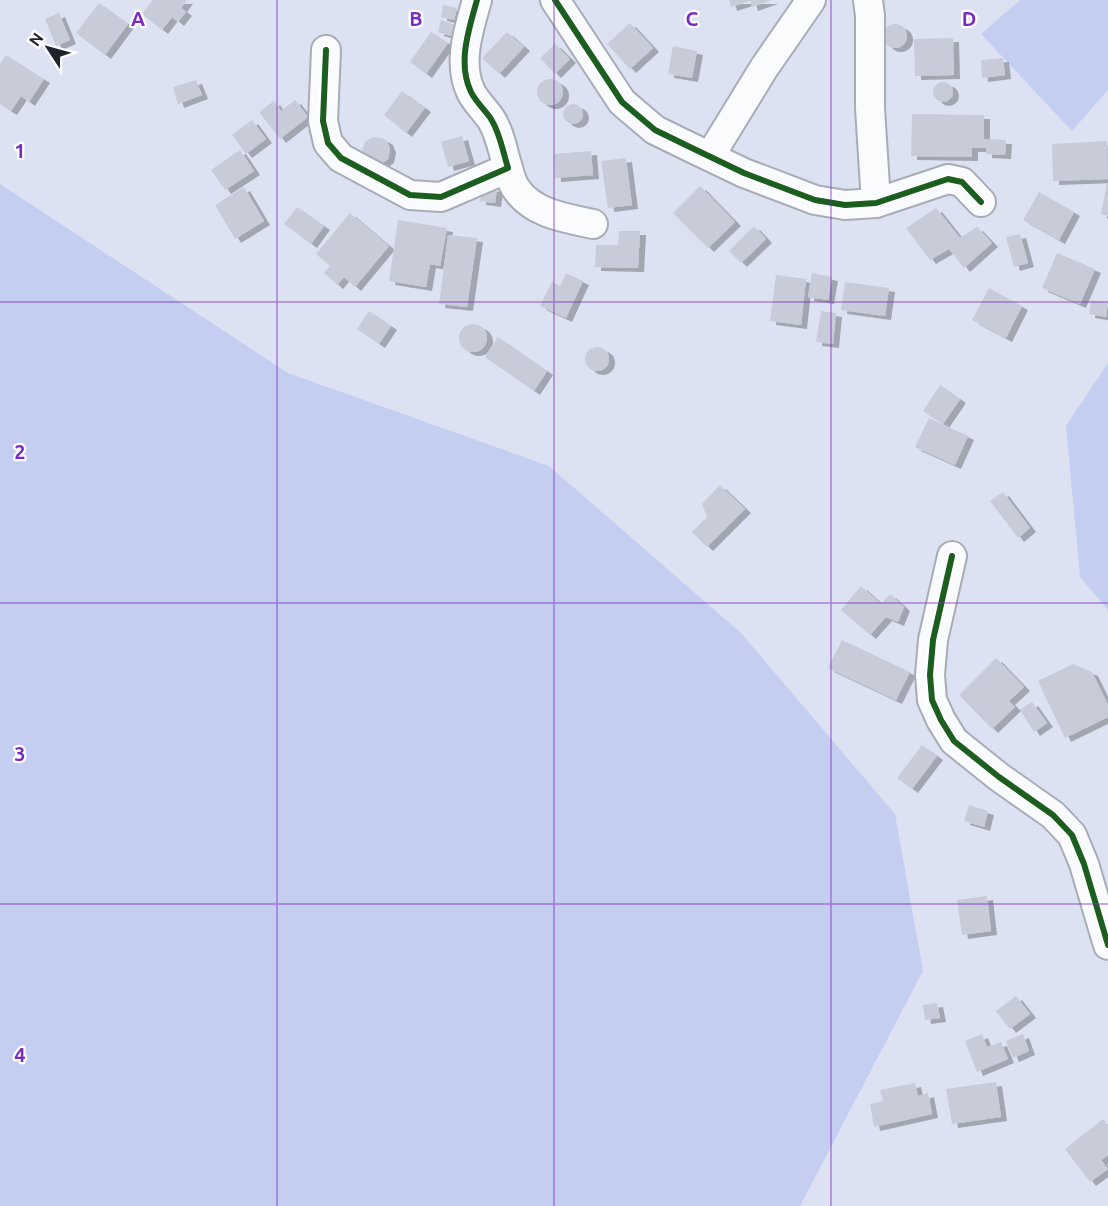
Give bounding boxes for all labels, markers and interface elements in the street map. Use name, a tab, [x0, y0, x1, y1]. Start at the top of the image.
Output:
text: A	[131, 7, 145, 30]
text: B	[409, 7, 423, 30]
text: C	[686, 7, 699, 30]
text: D	[962, 7, 976, 30]
north arrow	[18, 18, 78, 78]
text: N	[25, 29, 47, 49]
text: 1	[14, 139, 26, 162]
text: 2	[14, 440, 26, 463]
text: 3	[14, 742, 26, 765]
text: 4	[14, 1043, 26, 1066]

